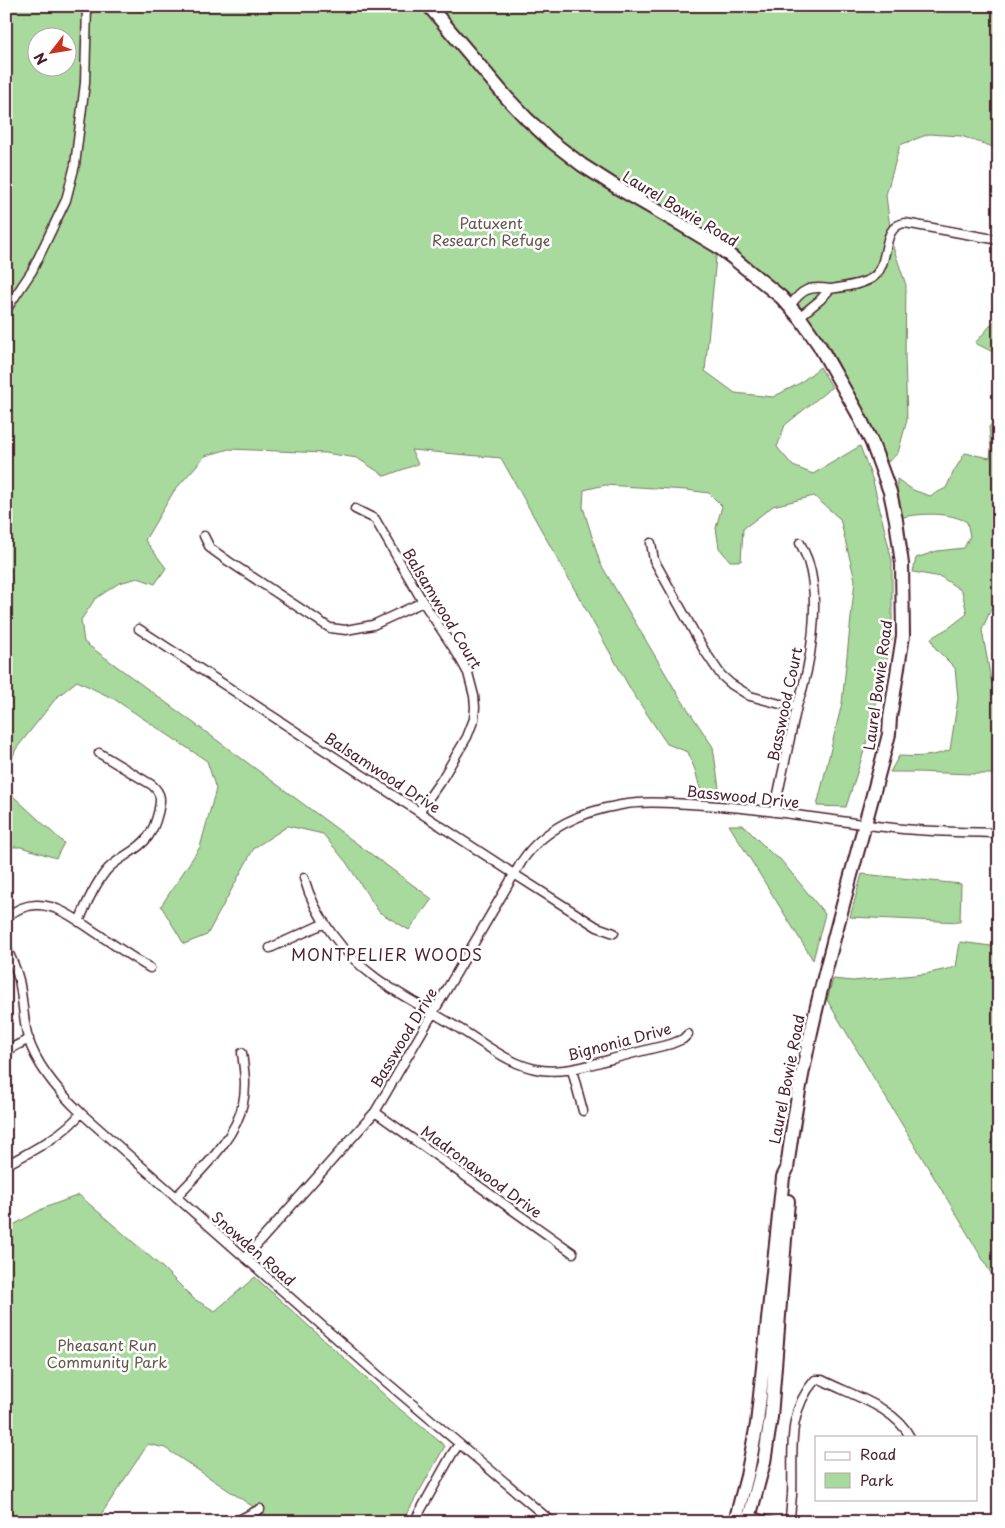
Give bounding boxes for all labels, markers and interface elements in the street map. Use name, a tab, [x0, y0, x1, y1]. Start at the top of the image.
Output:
north arrow	[28, 28, 78, 78]
text: N	[29, 49, 52, 69]
street label: Laurel Bowie Road	[619, 164, 743, 252]
park label: Patuxent Research Refuge	[432, 211, 550, 251]
street label: Balsamwood Court	[398, 543, 488, 673]
street label: Laurel Bowie Road	[856, 618, 898, 752]
street label: Basswood Court	[761, 645, 807, 763]
street label: Balsamwood Drive	[321, 726, 446, 818]
street label: Basswood Drive	[685, 779, 801, 813]
district label: MONTPELIER WOODS	[291, 942, 483, 966]
street label: Basswood Drive	[364, 982, 442, 1091]
street label: Laurel Bowie Road	[762, 1012, 810, 1146]
street label: Bignonia Drive	[564, 1016, 674, 1066]
street label: Madronawood Drive	[417, 1119, 547, 1223]
street label: Snowden Road	[207, 1205, 301, 1291]
park label: Pheasant Run Community Park	[47, 1333, 167, 1373]
legend	[815, 1436, 978, 1500]
text: Road	[860, 1442, 896, 1465]
text: Park	[860, 1468, 894, 1491]

